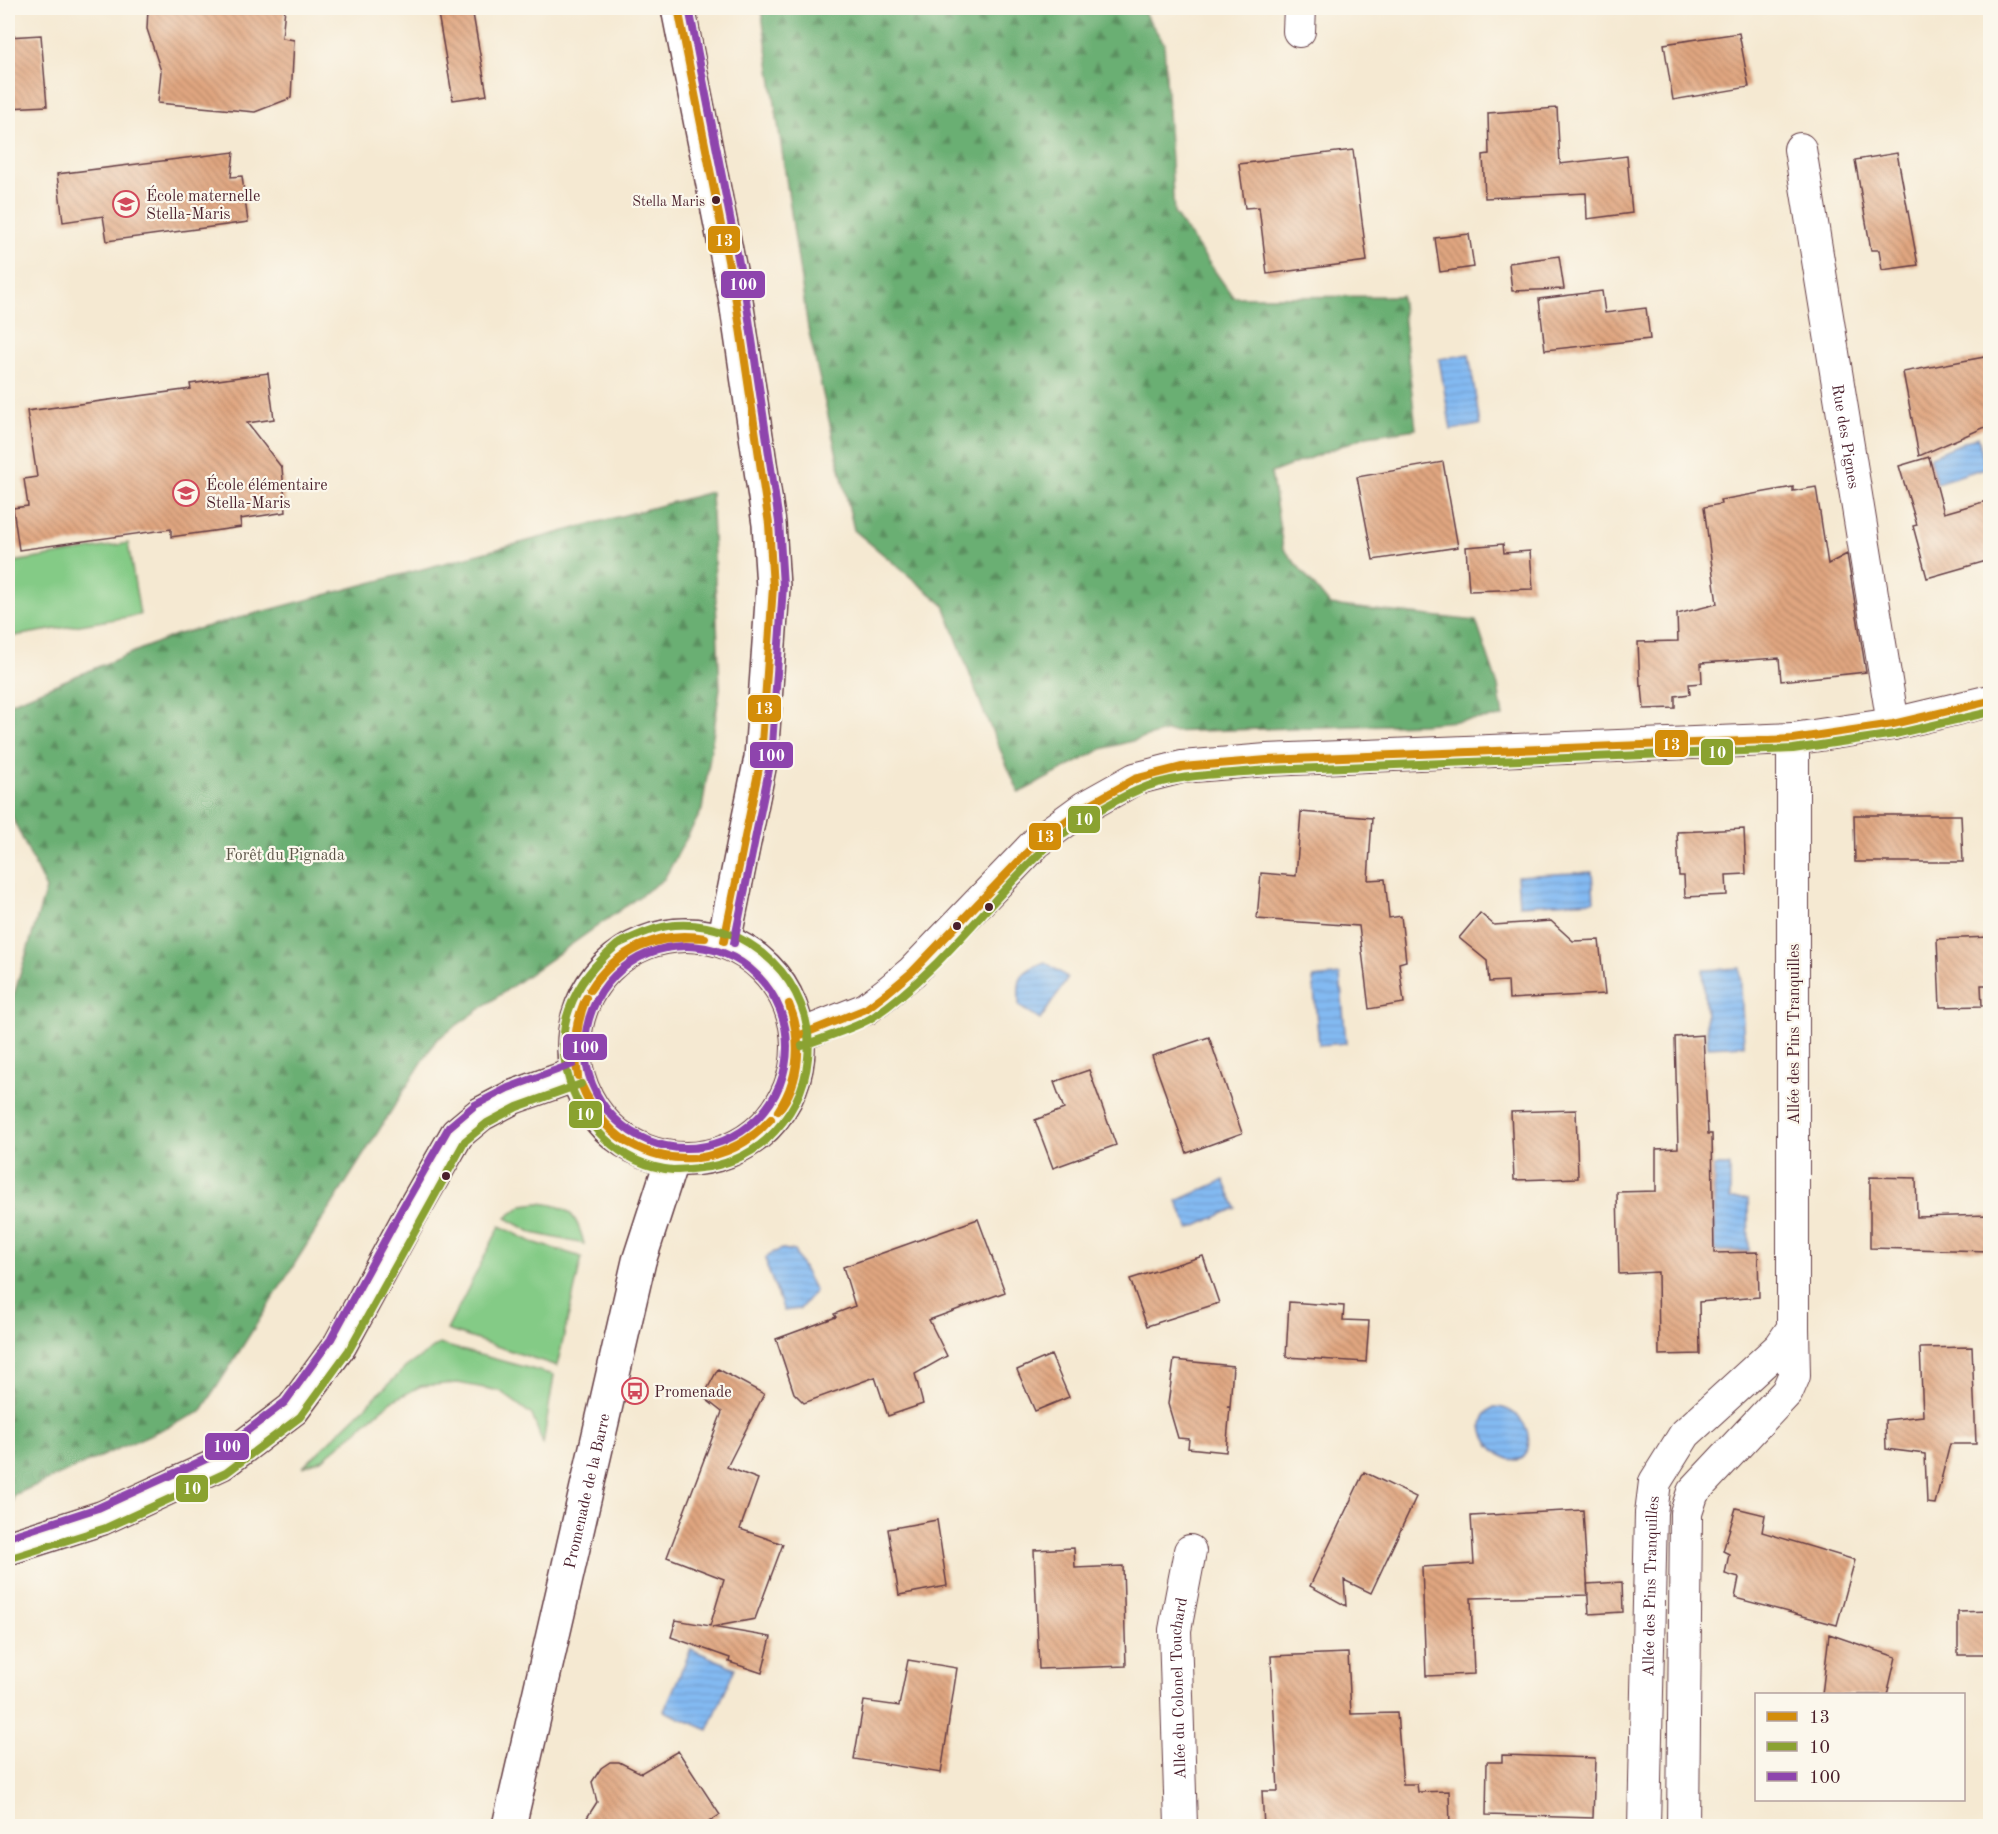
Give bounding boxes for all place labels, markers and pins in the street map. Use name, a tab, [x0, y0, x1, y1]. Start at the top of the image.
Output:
place label: École maternelle Stella-Maris	[146, 185, 260, 223]
school or university icon: École maternelle Stella-Maris	[111, 189, 141, 219]
marker: Stella Maris	[710, 194, 722, 206]
place label: Stella Maris	[632, 195, 705, 209]
place label: École élémentaire Stella-Maris	[206, 474, 328, 512]
school or university icon: École élémentaire Stella-Maris	[171, 478, 201, 508]
unlabelled marker	[983, 901, 995, 913]
unlabelled marker	[951, 920, 963, 932]
unlabelled marker	[440, 1170, 452, 1182]
bus stop icon: Promenade	[620, 1376, 650, 1406]
place label: Promenade	[654, 1385, 732, 1401]

